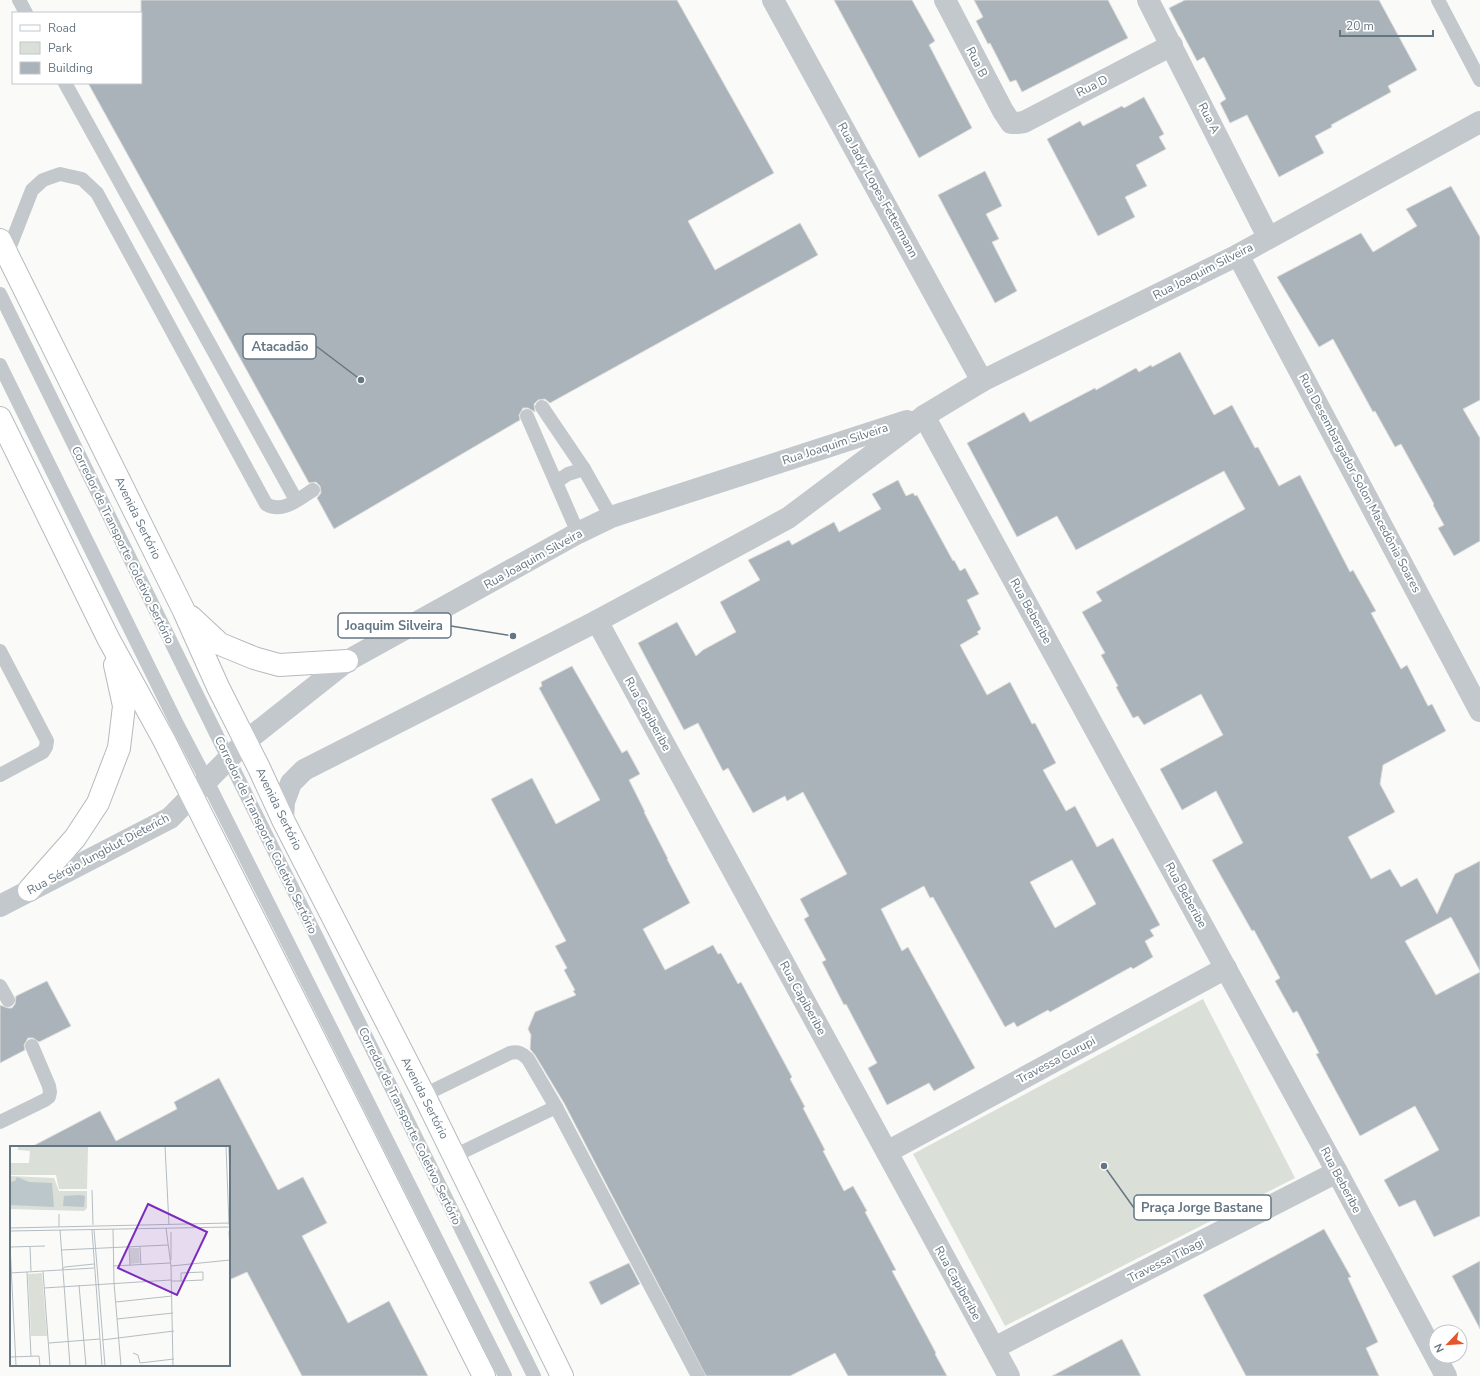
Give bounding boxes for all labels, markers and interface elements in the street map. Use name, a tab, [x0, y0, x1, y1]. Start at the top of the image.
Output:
legend	[12, 12, 142, 84]
scale bar	[1340, 12, 1433, 38]
text: 20 m	[1346, 18, 1374, 34]
text: Road	[48, 20, 76, 36]
text: Park	[48, 40, 73, 56]
street label: Rua B	[963, 44, 991, 80]
text: Building	[48, 60, 93, 76]
street label: Rua D	[1074, 71, 1110, 101]
street label: Rua A	[1194, 100, 1224, 137]
street label: Rua Jadyr Lopes Fettermann	[834, 120, 922, 260]
street label: Rua Joaquim Silveira	[1150, 239, 1256, 303]
callout: Atacadão	[243, 334, 316, 359]
text: Atacadão	[251, 338, 309, 356]
street label: Rua Desembargador Solon Macedônia Soares	[1295, 371, 1425, 596]
street label: Rua Joaquim Silveira	[780, 419, 890, 469]
street label: Corredor de Transporte Coletivo Sertório	[68, 443, 178, 647]
street label: Avenida Sertório	[111, 474, 165, 562]
street label: Rua Joaquim Silveira	[481, 525, 585, 593]
street label: Rua Beberibe	[1006, 575, 1056, 647]
callout: Joaquim Silveira	[338, 613, 451, 638]
text: Joaquim Silveira	[344, 617, 443, 635]
street label: Rua Capiberibe	[621, 674, 675, 754]
street label: Corredor de Transporte Coletivo Sertório	[211, 733, 321, 937]
street label: Avenida Sertório	[252, 765, 306, 853]
street label: Rua Sérgio Jungblut Dieterich	[24, 810, 172, 898]
street label: Rua Beberibe	[1161, 859, 1211, 931]
street label: Rua Capiberibe	[776, 958, 830, 1038]
street label: Corredor de Transporte Coletivo Sertório	[355, 1024, 465, 1228]
street label: Travessa Gurupi	[1014, 1033, 1098, 1087]
street label: Avenida Sertório	[397, 1054, 453, 1142]
street label: Rua Beberibe	[1317, 1144, 1365, 1216]
inset map	[10, 1146, 230, 1366]
callout: Praça Jorge Bastane	[1134, 1195, 1271, 1220]
text: Praça Jorge Bastane	[1141, 1199, 1263, 1217]
street label: Travessa Tibagi	[1125, 1234, 1207, 1286]
street label: Rua Capiberibe	[931, 1243, 985, 1323]
north arrow	[1428, 1324, 1468, 1364]
text: N	[1431, 1341, 1448, 1355]

